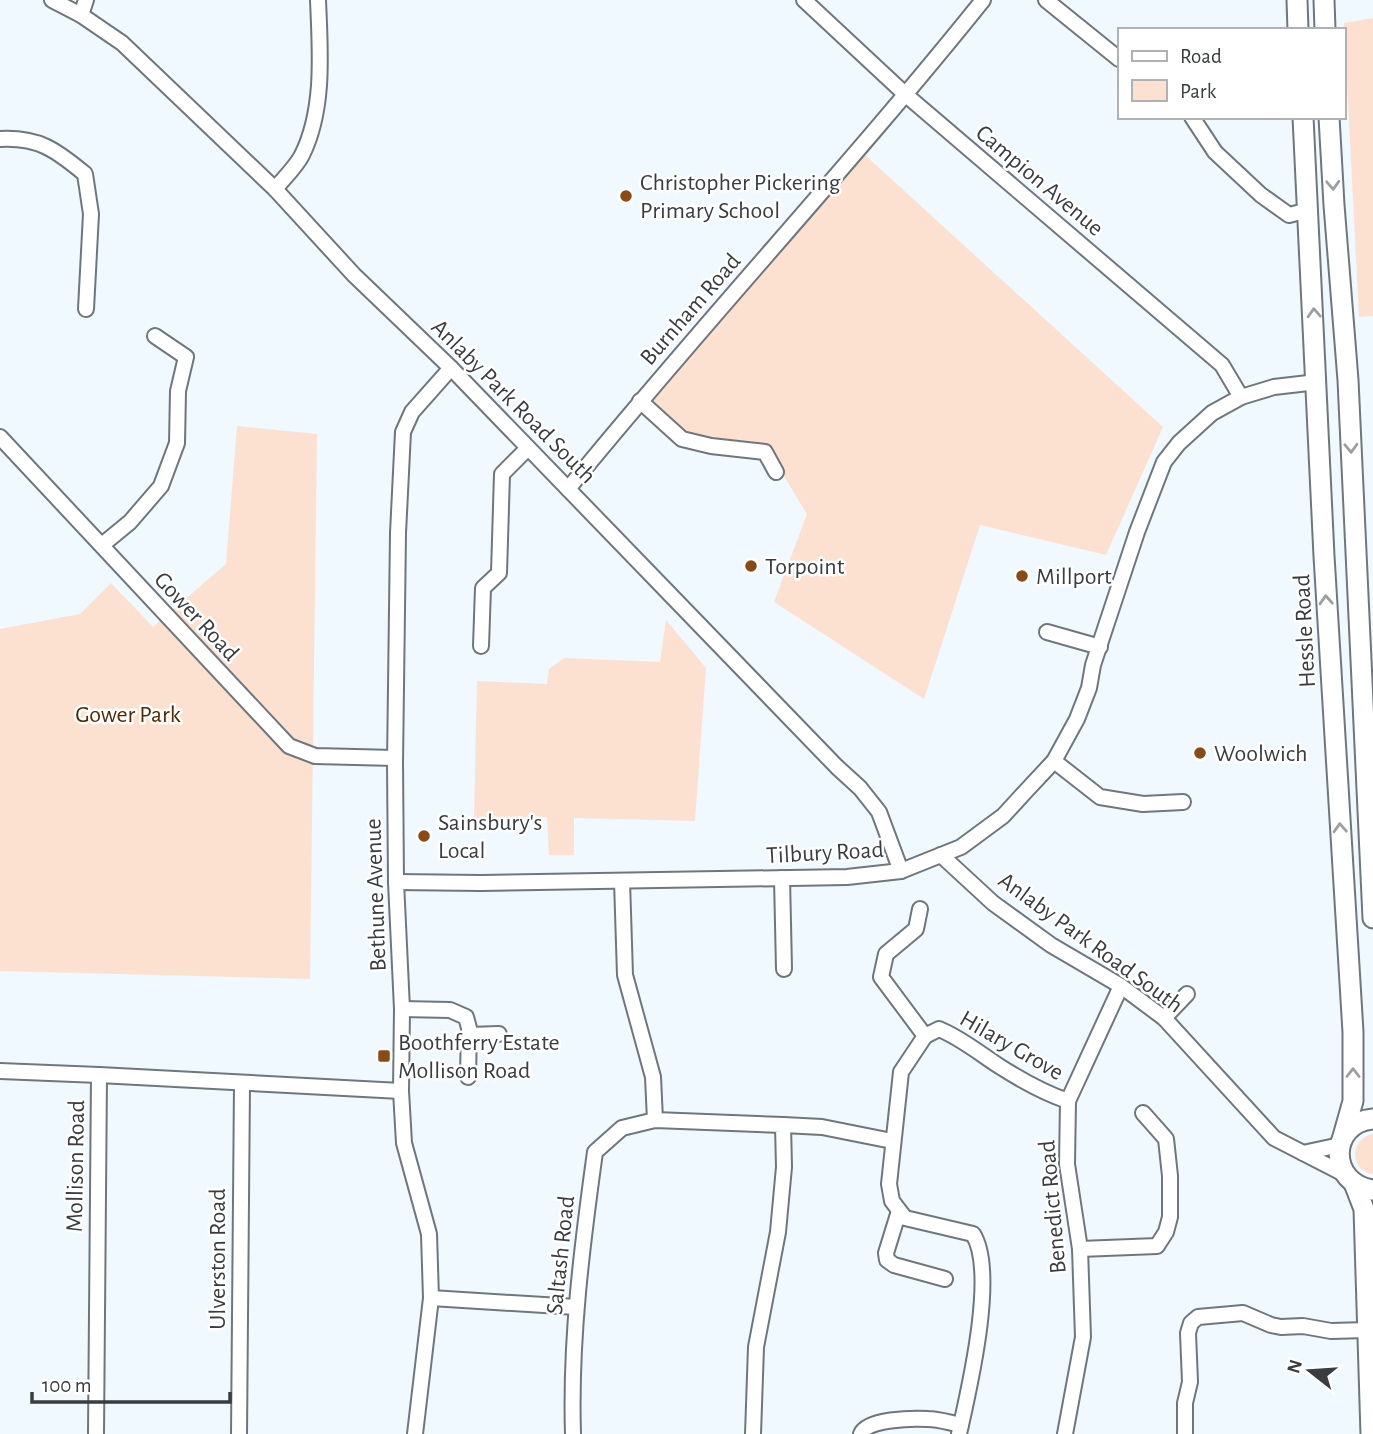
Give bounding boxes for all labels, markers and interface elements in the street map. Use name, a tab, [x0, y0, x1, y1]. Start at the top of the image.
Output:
legend	[1118, 28, 1345, 119]
text: Road	[1180, 46, 1222, 67]
text: Park	[1180, 81, 1217, 102]
street label: Campion Avenue	[971, 121, 1108, 241]
place label: Christopher Pickering Primary School	[640, 171, 841, 223]
one-way arrow	[1325, 180, 1340, 191]
marker: Christopher Pickering Primary School	[618, 188, 634, 204]
street label: Burnham Road	[636, 249, 745, 370]
one-way arrow	[1306, 308, 1321, 319]
street label: Anlaby Park Road South	[427, 315, 600, 488]
one-way arrow	[1344, 443, 1359, 454]
place label: Torpoint	[765, 555, 845, 579]
marker: Torpoint	[743, 558, 759, 574]
place label: Millport	[1036, 565, 1112, 589]
street label: Gower Road	[149, 568, 243, 666]
marker: Millport	[1014, 568, 1030, 584]
street label: Hessle Road	[1290, 574, 1320, 688]
one-way arrow	[1319, 595, 1334, 606]
park label: Gower Park	[75, 703, 181, 727]
place label: Woolwich	[1214, 742, 1308, 766]
marker: Woolwich	[1192, 745, 1208, 761]
place label: Sainsbury's Local	[438, 811, 543, 863]
street label: Bethune Avenue	[361, 818, 391, 972]
one-way arrow	[1333, 822, 1348, 833]
marker: Sainsbury's Local	[416, 828, 432, 844]
street label: Tilbury Road	[766, 838, 885, 868]
street label: Anlaby Park Road South	[994, 868, 1187, 1018]
street label: Hilary Grove	[956, 1007, 1067, 1085]
place label: Boothferry Estate Mollison Road	[398, 1031, 560, 1083]
marker: Boothferry Estate Mollison Road	[376, 1048, 392, 1064]
one-way arrow	[1345, 1068, 1361, 1078]
street label: Mollison Road	[63, 1100, 89, 1232]
street label: Benedict Road	[1035, 1139, 1071, 1275]
street label: Ulverston Road	[206, 1188, 230, 1330]
street label: Saltash Road	[543, 1194, 579, 1316]
north arrow	[1275, 1336, 1345, 1406]
text: N	[1284, 1357, 1306, 1376]
scale bar	[32, 1360, 229, 1404]
text: 100 m	[42, 1375, 92, 1396]

